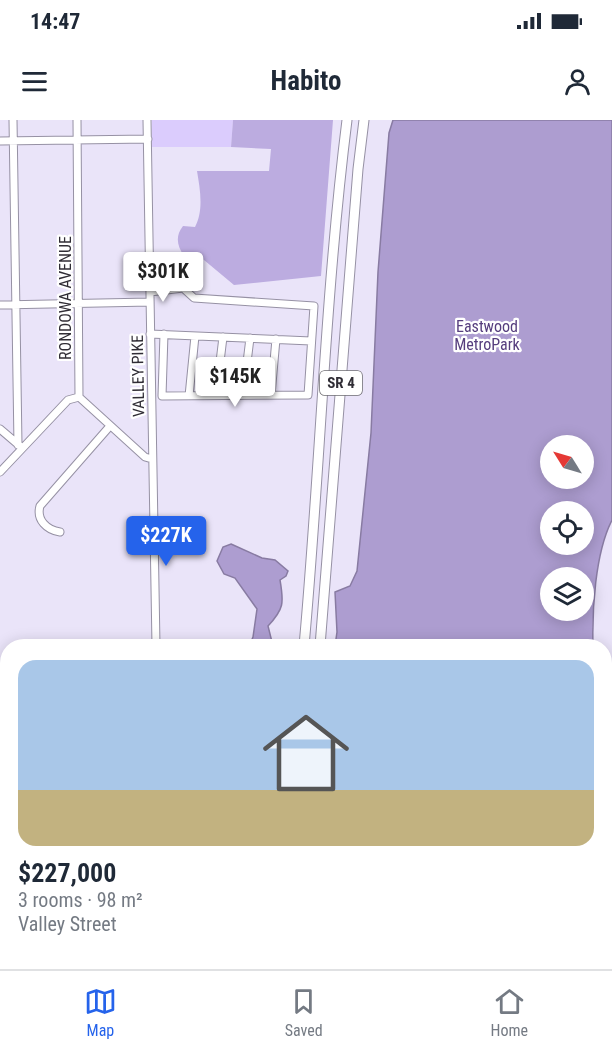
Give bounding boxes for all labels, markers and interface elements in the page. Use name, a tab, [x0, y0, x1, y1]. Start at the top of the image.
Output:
text: 14:47	[30, 9, 81, 34]
icon: menu	[18, 65, 51, 98]
text: Habito	[271, 65, 341, 97]
icon: person	[561, 65, 594, 98]
street label: RONDOWA AVENUE	[56, 236, 75, 360]
pin: $301K	[121, 252, 205, 303]
text: $301K	[137, 259, 189, 283]
park label: Eastwood MetroPark	[454, 317, 521, 354]
street label: VALLEY PIKE	[128, 335, 148, 417]
pin: $145K	[193, 357, 277, 408]
text: $145K	[209, 364, 261, 388]
road number: SR 4	[320, 371, 362, 395]
north arrow	[540, 435, 594, 489]
map controls	[540, 435, 594, 621]
button: locate	[540, 501, 594, 555]
pin: $227K	[124, 516, 208, 567]
text: $227K	[140, 523, 192, 547]
button: layers	[540, 567, 594, 621]
icon: home	[252, 699, 360, 807]
text: $227,000	[18, 858, 116, 888]
text: 3 rooms · 98 m²	[18, 888, 143, 912]
text: Valley Street	[18, 912, 117, 936]
tab: Map	[84, 985, 117, 1040]
tab: Saved	[285, 985, 323, 1040]
tab: Home	[491, 985, 528, 1040]

